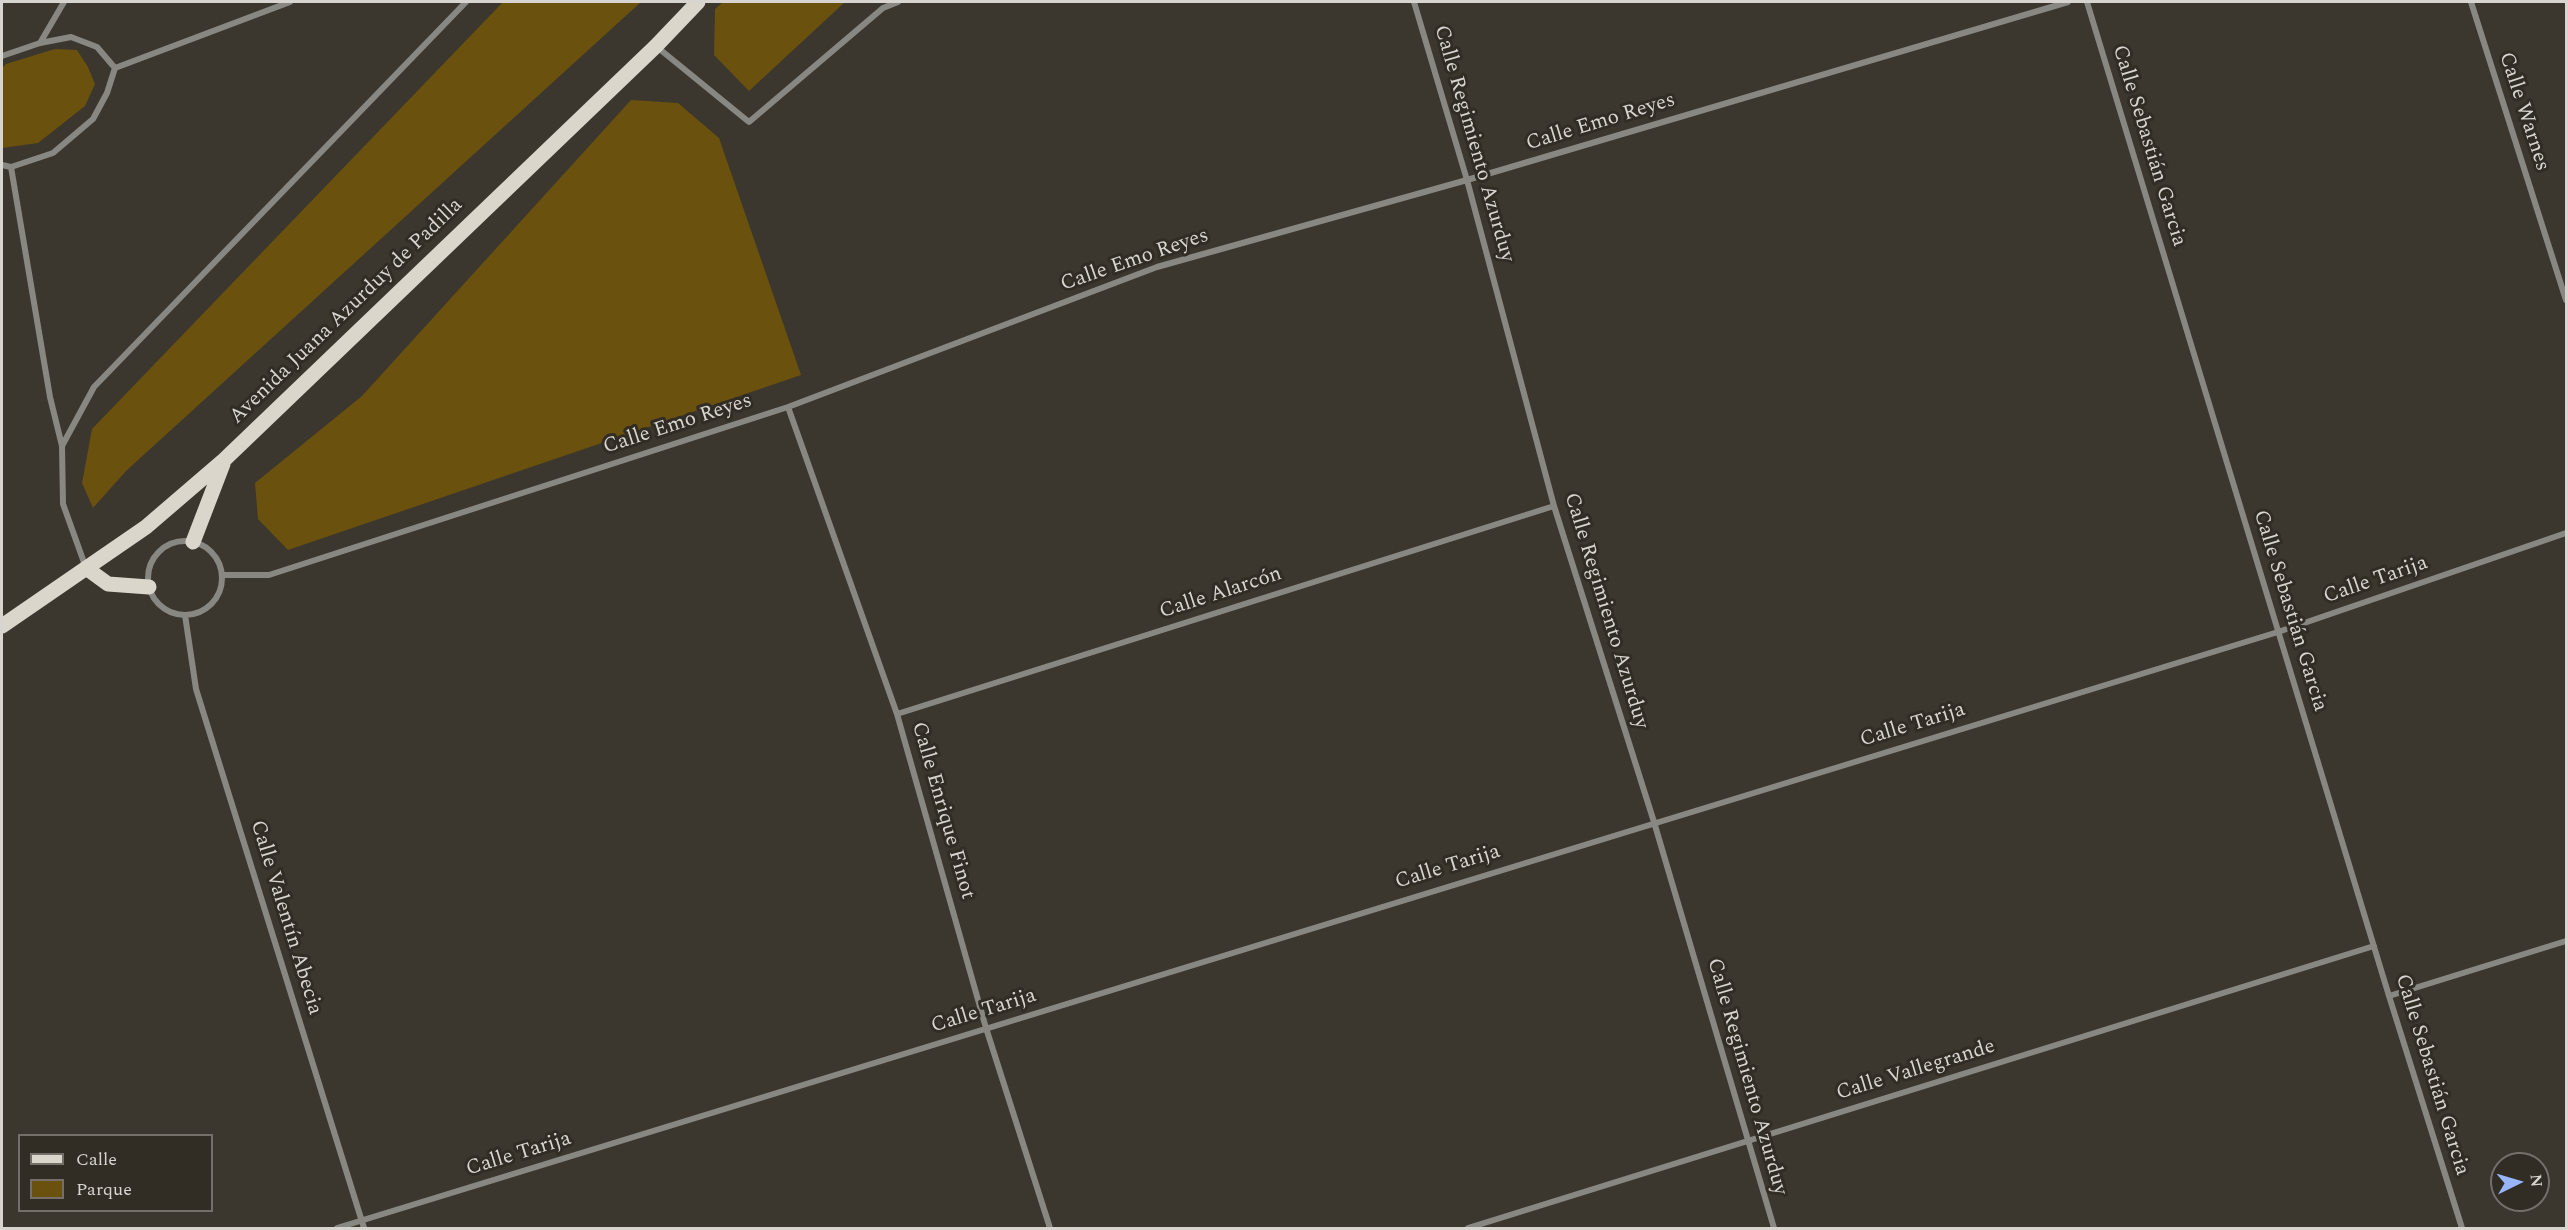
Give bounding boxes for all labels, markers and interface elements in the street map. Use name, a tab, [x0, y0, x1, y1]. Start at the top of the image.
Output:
street label: Calle Regimiento Azurduy	[1427, 23, 1519, 265]
street label: Calle Sebastián Garcia	[2105, 42, 2191, 250]
street label: Calle Warnes	[2492, 49, 2554, 175]
street label: Calle Emo Reyes	[1523, 88, 1679, 158]
street label: Avenida Juana Azurduy de Padilla	[225, 194, 469, 430]
street label: Calle Emo Reyes	[1058, 224, 1212, 298]
street label: Calle Emo Reyes	[600, 389, 756, 461]
street label: Calle Regimiento Azurduy	[1557, 490, 1653, 732]
street label: Calle Sebastián Garcia	[2246, 507, 2332, 715]
street label: Calle Tarija	[2321, 551, 2431, 611]
street label: Calle Alarcón	[1157, 562, 1285, 626]
street label: Calle Tarija	[1857, 698, 1969, 754]
street label: Calle Enrique Finot	[905, 719, 979, 903]
street label: Calle Valentín Abecia	[243, 818, 327, 1018]
street label: Calle Tarija	[1392, 840, 1504, 896]
street label: Calle Regimiento Azurduy	[1700, 956, 1792, 1198]
street label: Calle Sebastián Garcia	[2388, 971, 2474, 1179]
street label: Calle Tarija	[928, 984, 1040, 1040]
street label: Calle Vallegrande	[1834, 1035, 1998, 1107]
street label: Calle Tarija	[463, 1127, 575, 1183]
legend	[18, 1134, 213, 1212]
text: Calle	[76, 1146, 117, 1173]
north arrow	[2490, 1152, 2550, 1212]
text: N	[2523, 1173, 2548, 1188]
text: Parque	[76, 1176, 132, 1203]

